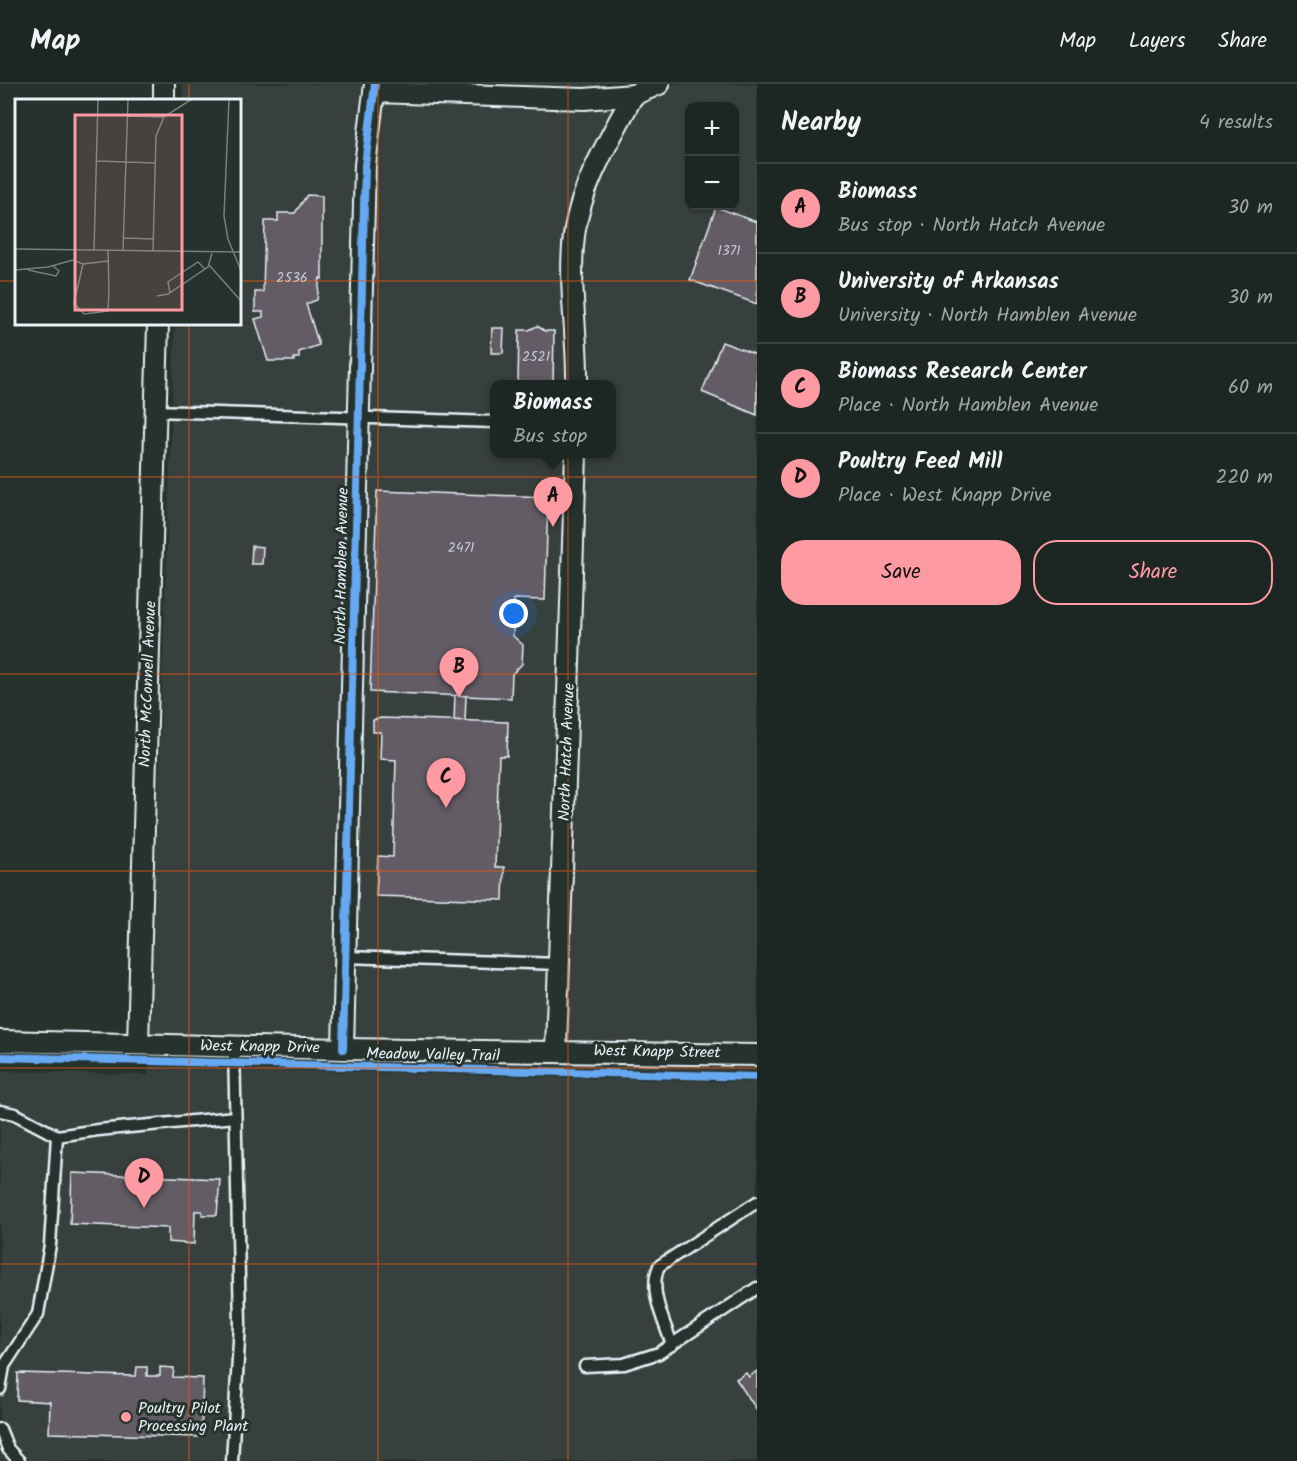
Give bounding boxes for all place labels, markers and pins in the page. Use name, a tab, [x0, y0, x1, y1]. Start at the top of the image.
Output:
pin: A	[534, 478, 572, 527]
pin: B	[440, 648, 478, 698]
pin: C	[426, 758, 466, 808]
pin: D	[124, 1158, 164, 1208]
place label: Poultry Pilot Processing Plant	[138, 1396, 249, 1439]
marker: Poultry Pilot Processing Plant	[119, 1410, 133, 1424]

